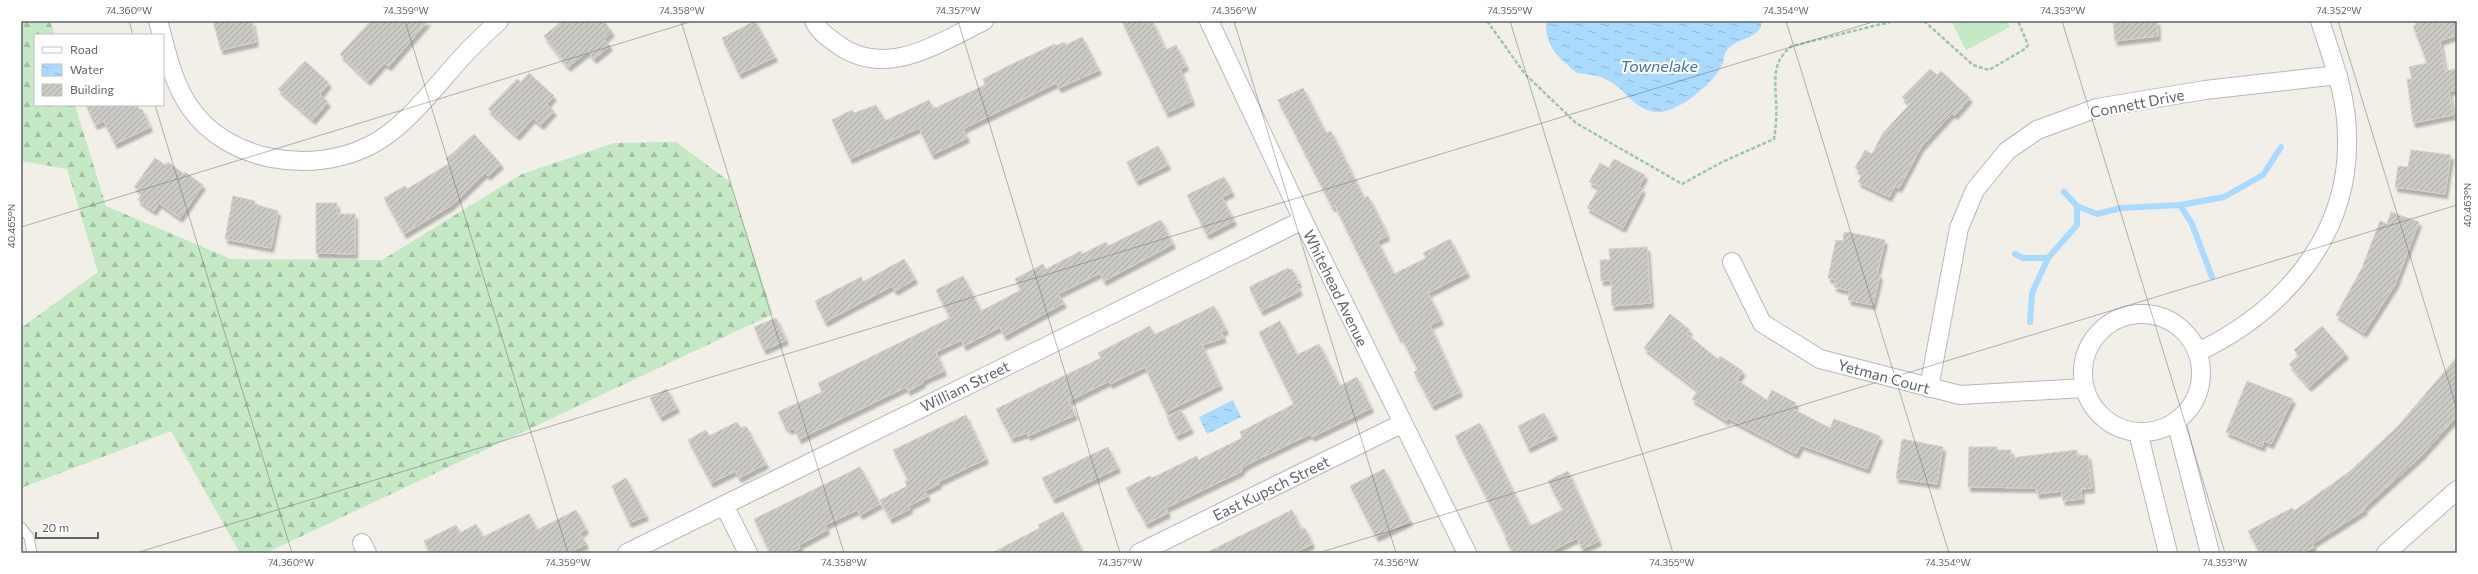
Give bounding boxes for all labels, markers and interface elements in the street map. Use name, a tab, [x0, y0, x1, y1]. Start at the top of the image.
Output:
text: 74.360°W	[106, 4, 152, 16]
text: 74.359°W	[383, 4, 429, 16]
text: 74.358°W	[659, 4, 705, 16]
text: 74.357°W	[936, 4, 980, 16]
text: 74.356°W	[1211, 4, 1257, 16]
text: 74.355°W	[1487, 4, 1533, 16]
text: 74.354°W	[1763, 4, 1809, 16]
text: 74.353°W	[2040, 4, 2086, 16]
text: 74.352°W	[2317, 4, 2361, 16]
legend	[34, 34, 164, 106]
text: Road	[70, 42, 98, 56]
water label: Townelake	[1620, 56, 1698, 75]
text: Water	[70, 62, 104, 76]
text: Building	[70, 82, 114, 96]
street label: Connett Drive	[2088, 85, 2186, 121]
text: 40.463°N	[2461, 183, 2473, 227]
text: 40.465°N	[5, 204, 17, 248]
street label: Whitehead Avenue	[1300, 227, 1372, 349]
street label: Yetman Court	[1836, 355, 1932, 397]
street label: William Street	[918, 357, 1012, 415]
street label: East Kupsch Street	[1210, 452, 1332, 524]
scale bar	[36, 514, 98, 540]
text: 20 m	[42, 520, 69, 534]
text: 74.360°W	[268, 556, 314, 568]
text: 74.359°W	[545, 556, 591, 568]
text: 74.358°W	[821, 556, 867, 568]
text: 74.357°W	[1098, 556, 1142, 568]
text: 74.356°W	[1373, 556, 1419, 568]
text: 74.355°W	[1649, 556, 1695, 568]
text: 74.354°W	[1925, 556, 1971, 568]
text: 74.353°W	[2202, 556, 2248, 568]

